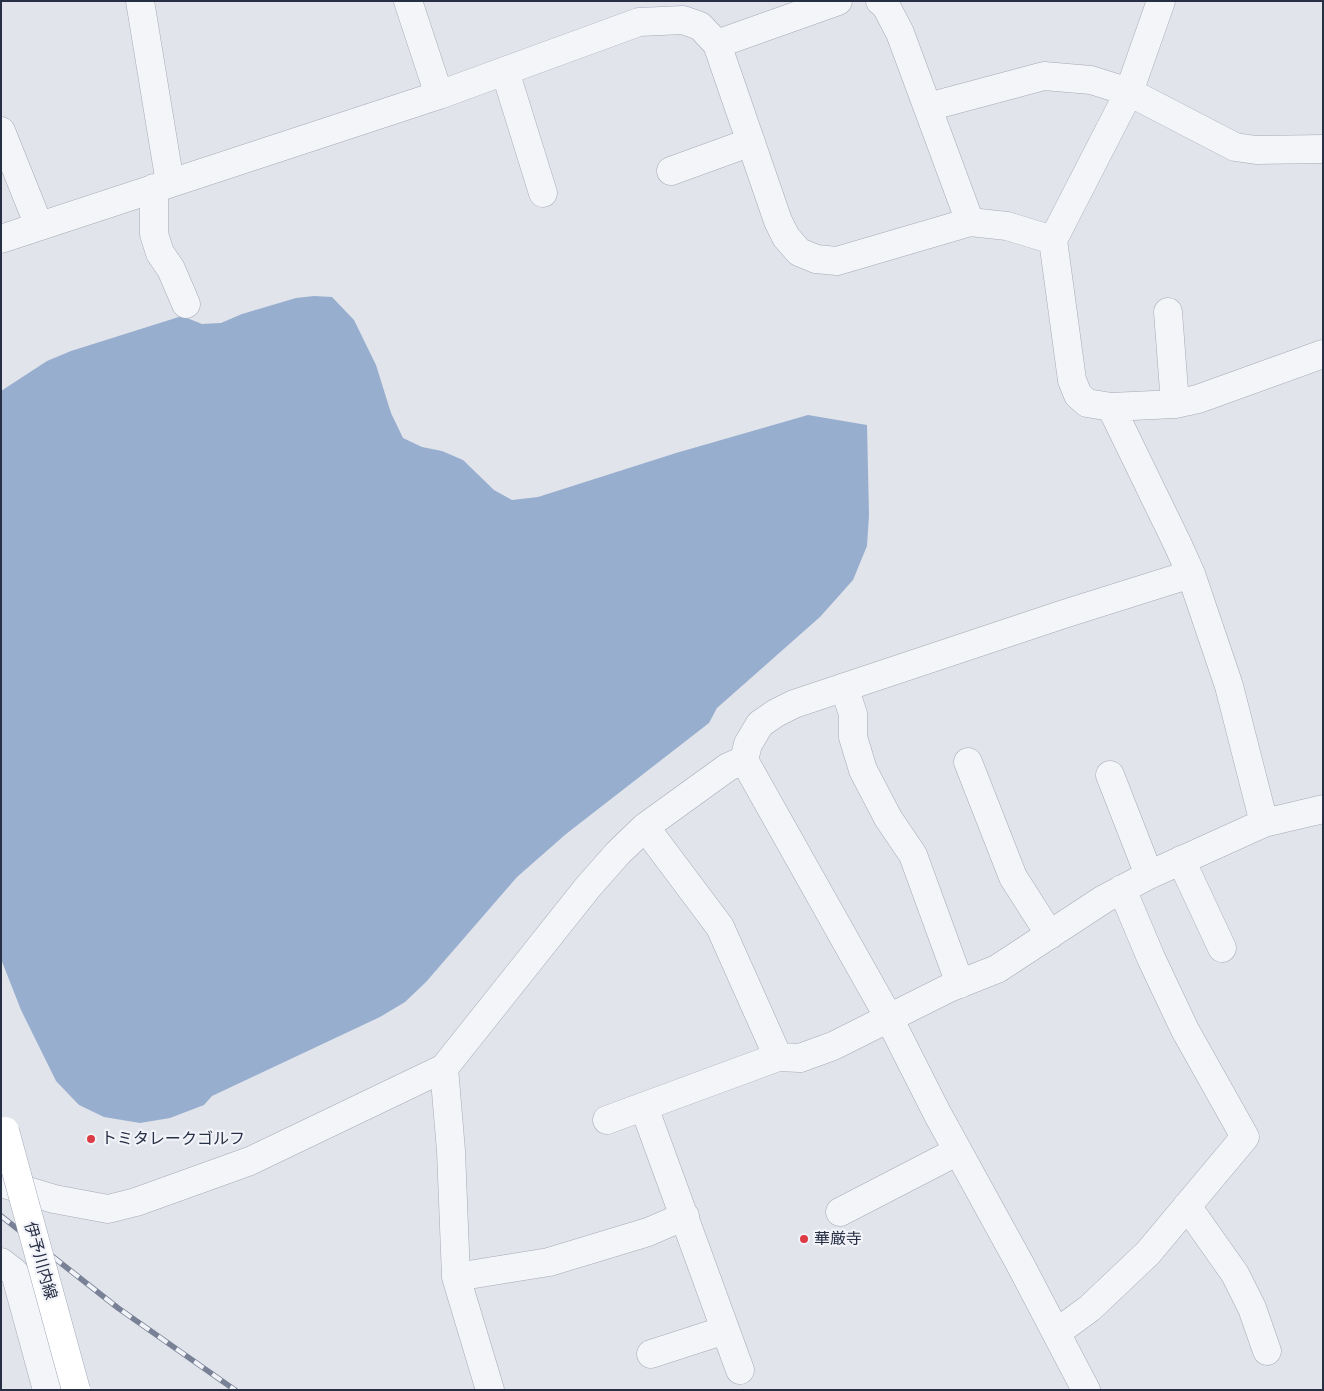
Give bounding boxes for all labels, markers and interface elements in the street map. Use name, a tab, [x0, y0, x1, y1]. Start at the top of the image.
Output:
place label: トミタレークゴルフ	[101, 1129, 245, 1149]
marker: トミタレークゴルフ	[85, 1133, 97, 1145]
street label: 伊予川内線	[20, 1220, 60, 1302]
place label: 華厳寺	[814, 1229, 862, 1249]
marker: 華厳寺	[798, 1233, 810, 1245]

